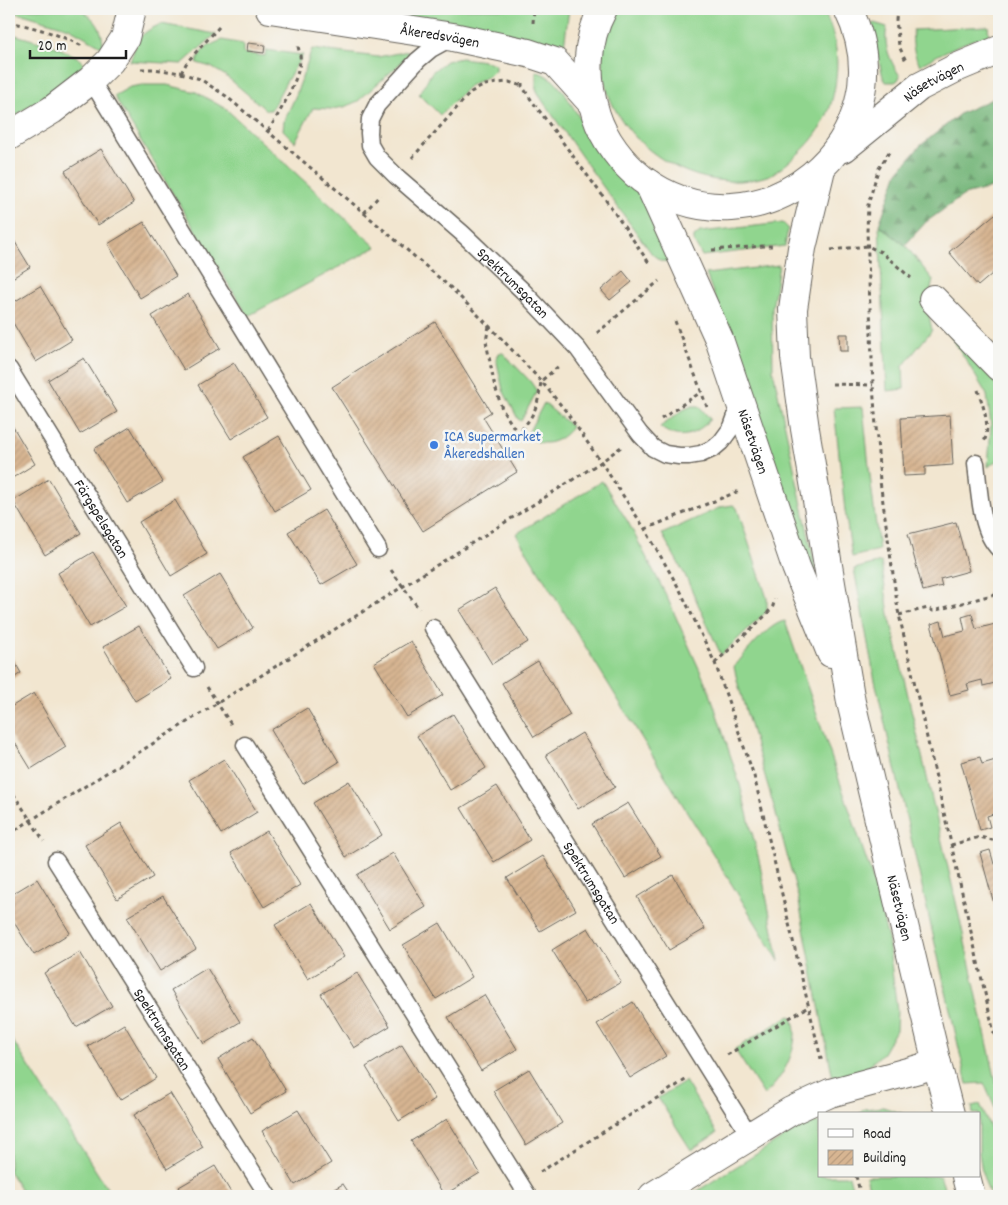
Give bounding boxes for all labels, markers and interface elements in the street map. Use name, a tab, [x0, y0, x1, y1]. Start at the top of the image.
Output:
street label: Åkeredsvägen	[399, 20, 481, 55]
scale bar	[30, 28, 126, 60]
text: 20 m	[38, 36, 66, 58]
street label: Näsetvägen	[899, 57, 968, 109]
street label: Spektrumsgatan	[471, 243, 553, 325]
street label: Näsetvägen	[730, 406, 773, 477]
place label: ICA Supermarket Åkeredshallen	[444, 427, 542, 466]
marker: ICA Supermarket Åkeredshallen	[428, 439, 440, 451]
street label: Färgspelsgatan	[67, 476, 133, 564]
street label: Spektrumsgatan	[556, 838, 624, 929]
street label: Näsetvägen	[879, 873, 916, 944]
street label: Spektrumsgatan	[126, 985, 195, 1076]
legend	[818, 1112, 980, 1178]
text: Road	[863, 1124, 891, 1146]
text: Building	[863, 1148, 906, 1170]

